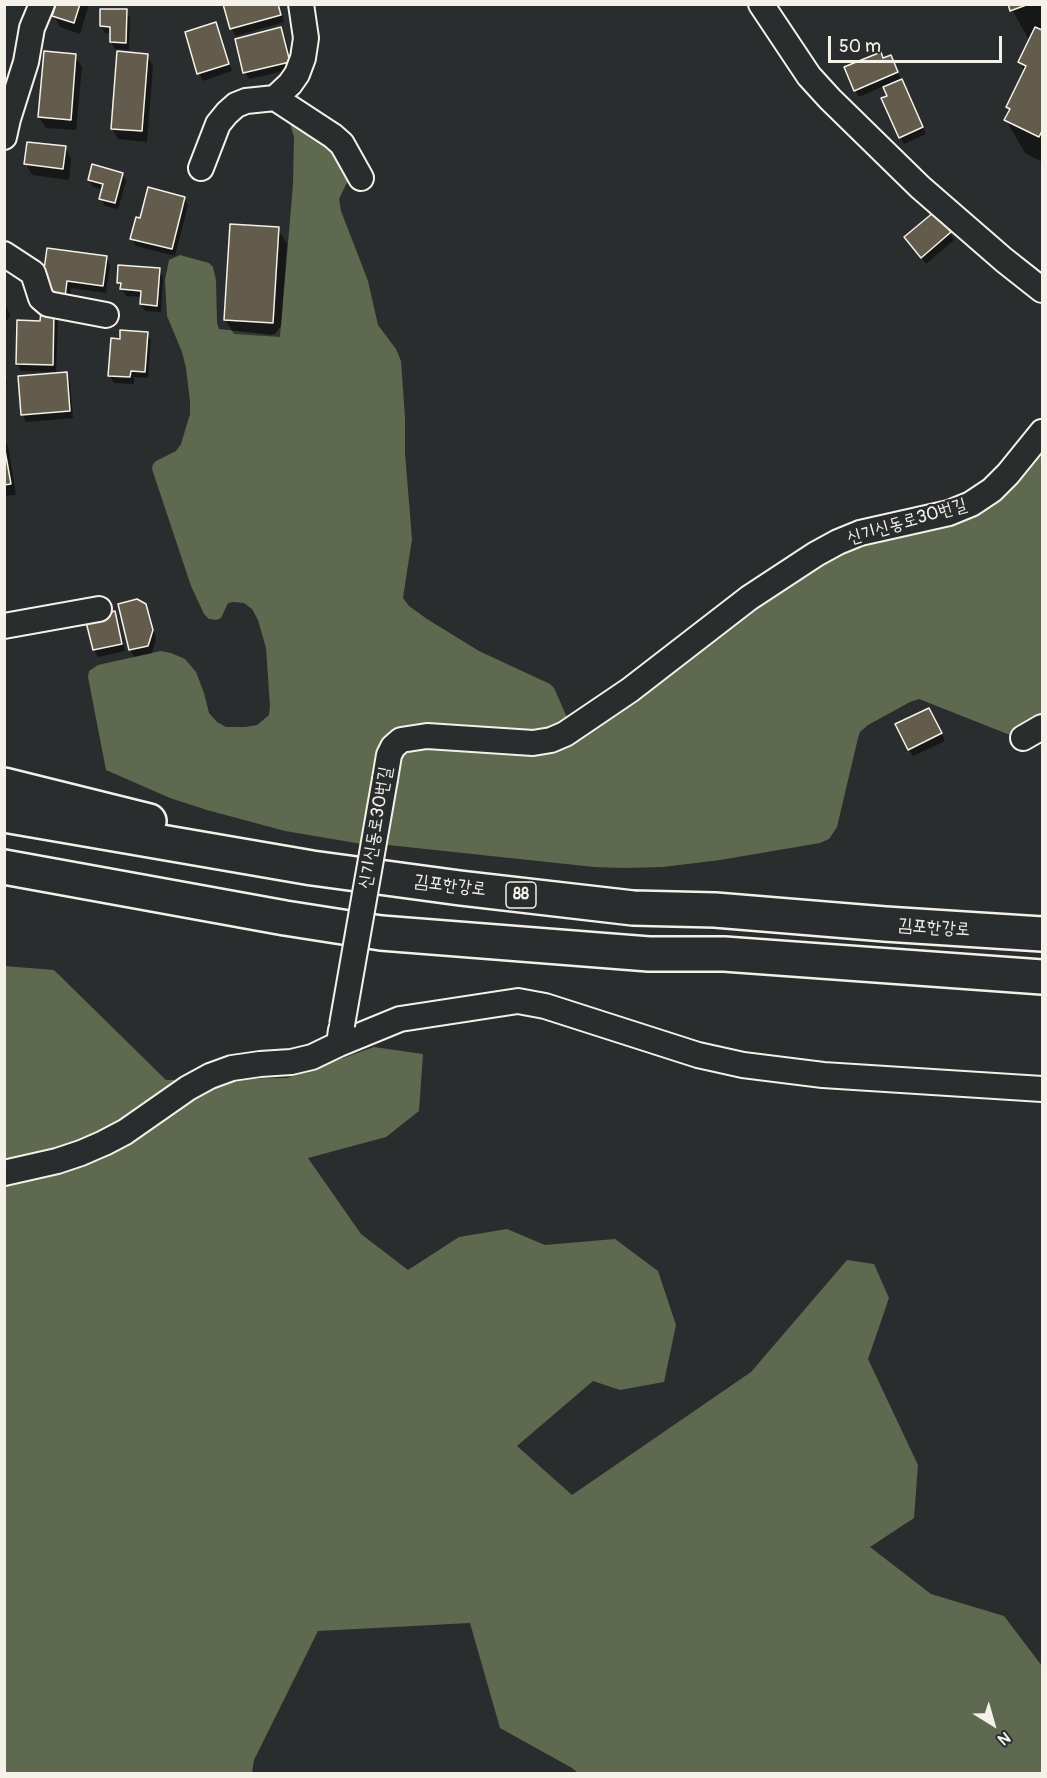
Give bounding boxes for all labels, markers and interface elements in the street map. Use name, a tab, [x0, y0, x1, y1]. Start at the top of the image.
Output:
scale bar	[831, 24, 1005, 62]
text: 50 m	[839, 35, 881, 58]
street label: 신기신동로30번길	[845, 495, 969, 549]
street label: 신기신동로30번길	[355, 765, 397, 891]
street label: 김포한강로	[413, 871, 487, 901]
road number: 88	[506, 882, 536, 908]
street label: 김포한강로	[897, 915, 971, 941]
north arrow	[963, 1694, 1023, 1754]
text: N	[993, 1727, 1014, 1750]

